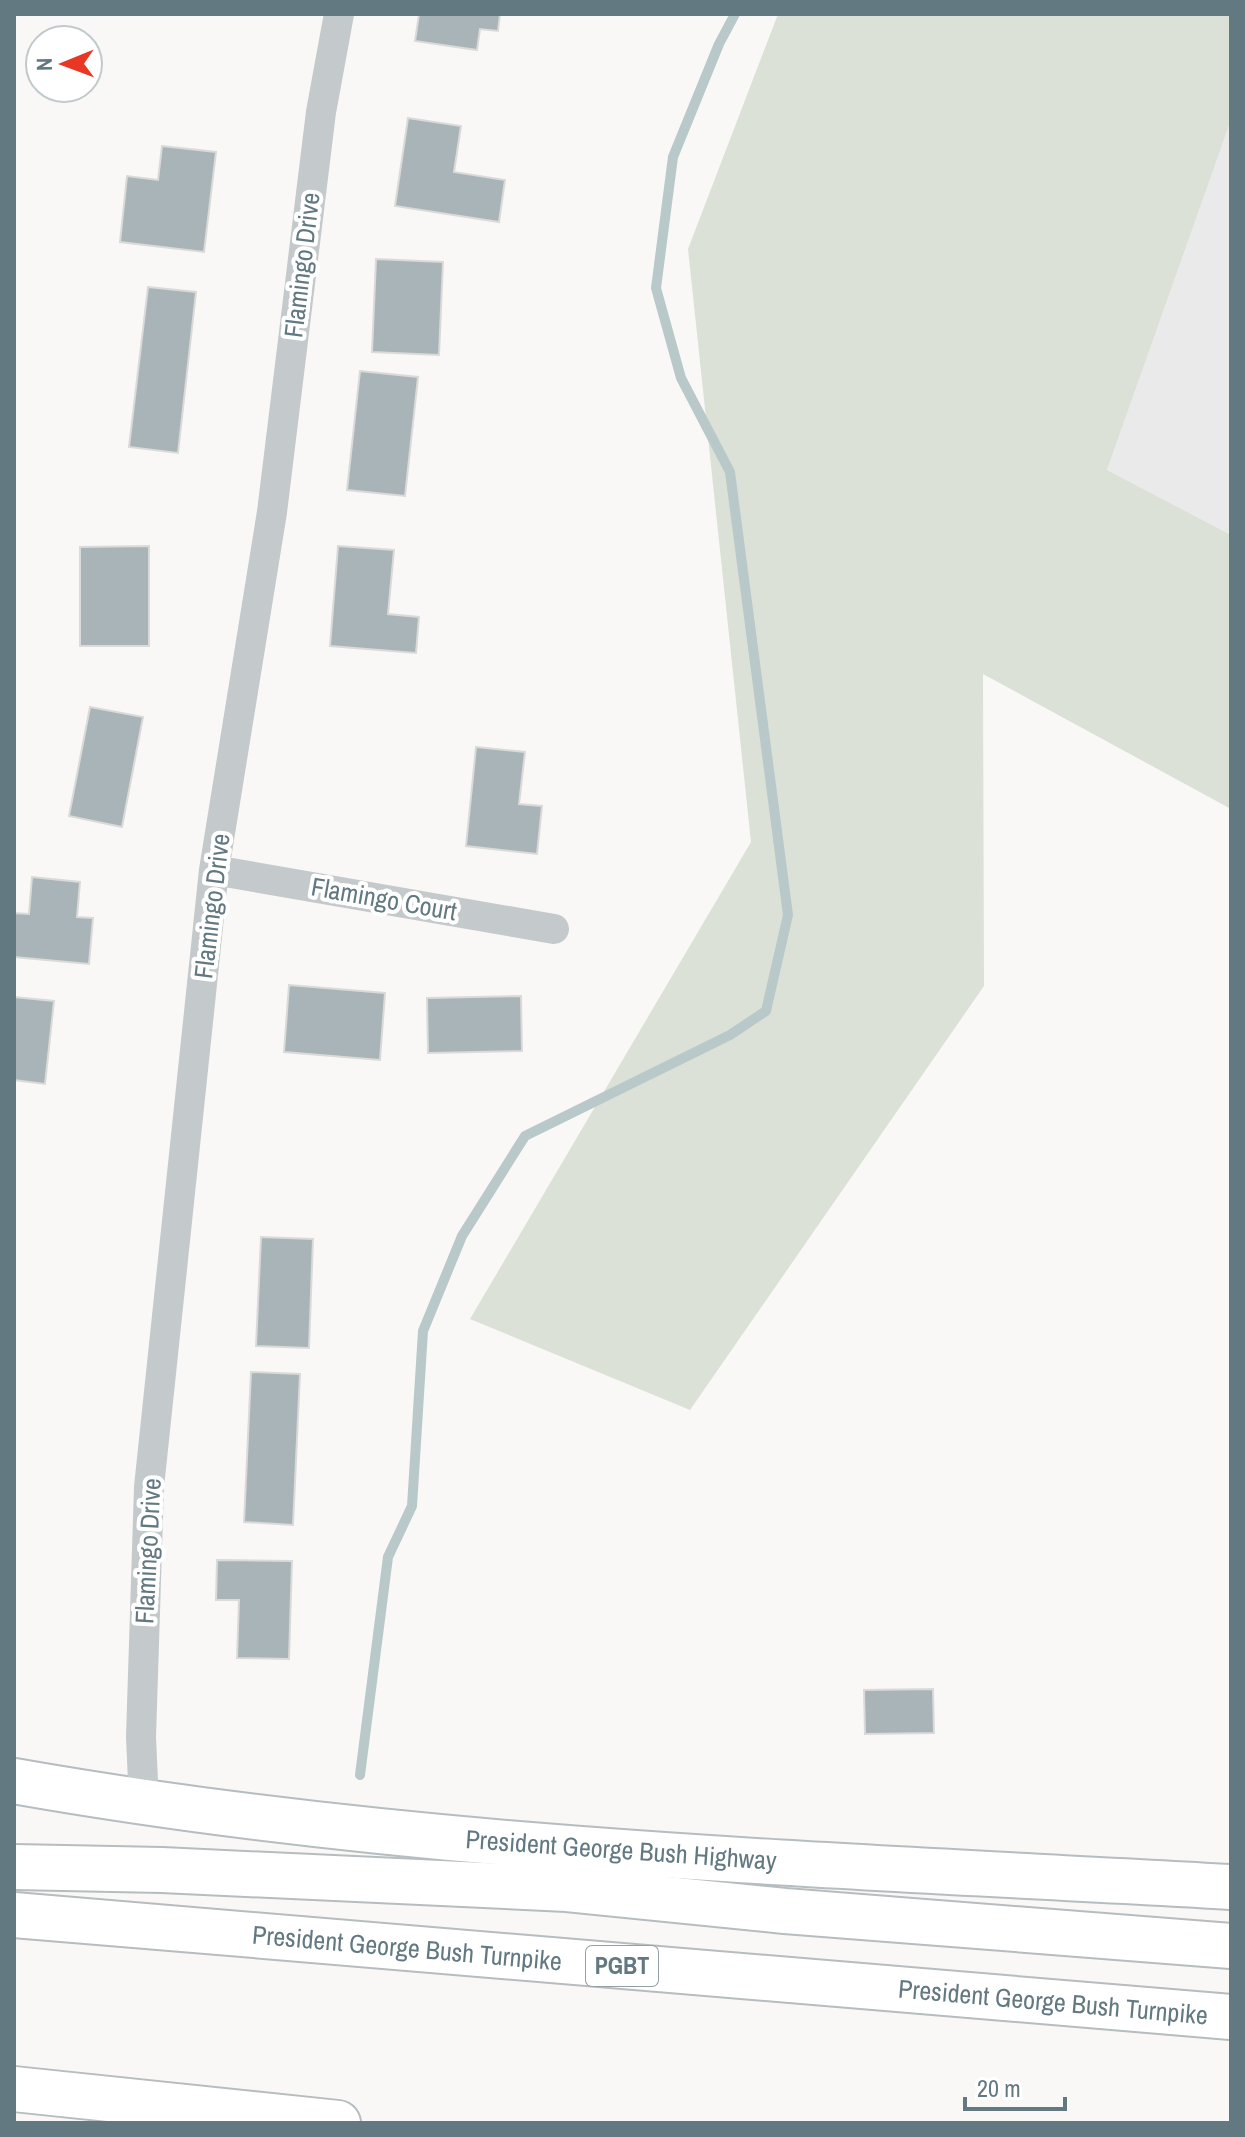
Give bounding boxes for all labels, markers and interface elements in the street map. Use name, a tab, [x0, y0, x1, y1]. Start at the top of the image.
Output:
north arrow	[24, 24, 104, 104]
text: N	[29, 58, 59, 71]
street label: Flamingo Drive	[275, 190, 328, 339]
street label: Flamingo Drive	[185, 831, 238, 980]
street label: Flamingo Court	[309, 869, 460, 929]
street label: Flamingo Drive	[126, 1477, 169, 1625]
street label: President George Bush Highway	[464, 1821, 778, 1878]
street label: President George Bush Turnpike	[251, 1917, 563, 1978]
road number: PGBT	[586, 1946, 658, 1986]
street label: President George Bush Turnpike	[897, 1971, 1209, 2032]
scale bar	[965, 2061, 1065, 2111]
text: 20 m	[977, 2072, 1021, 2104]

